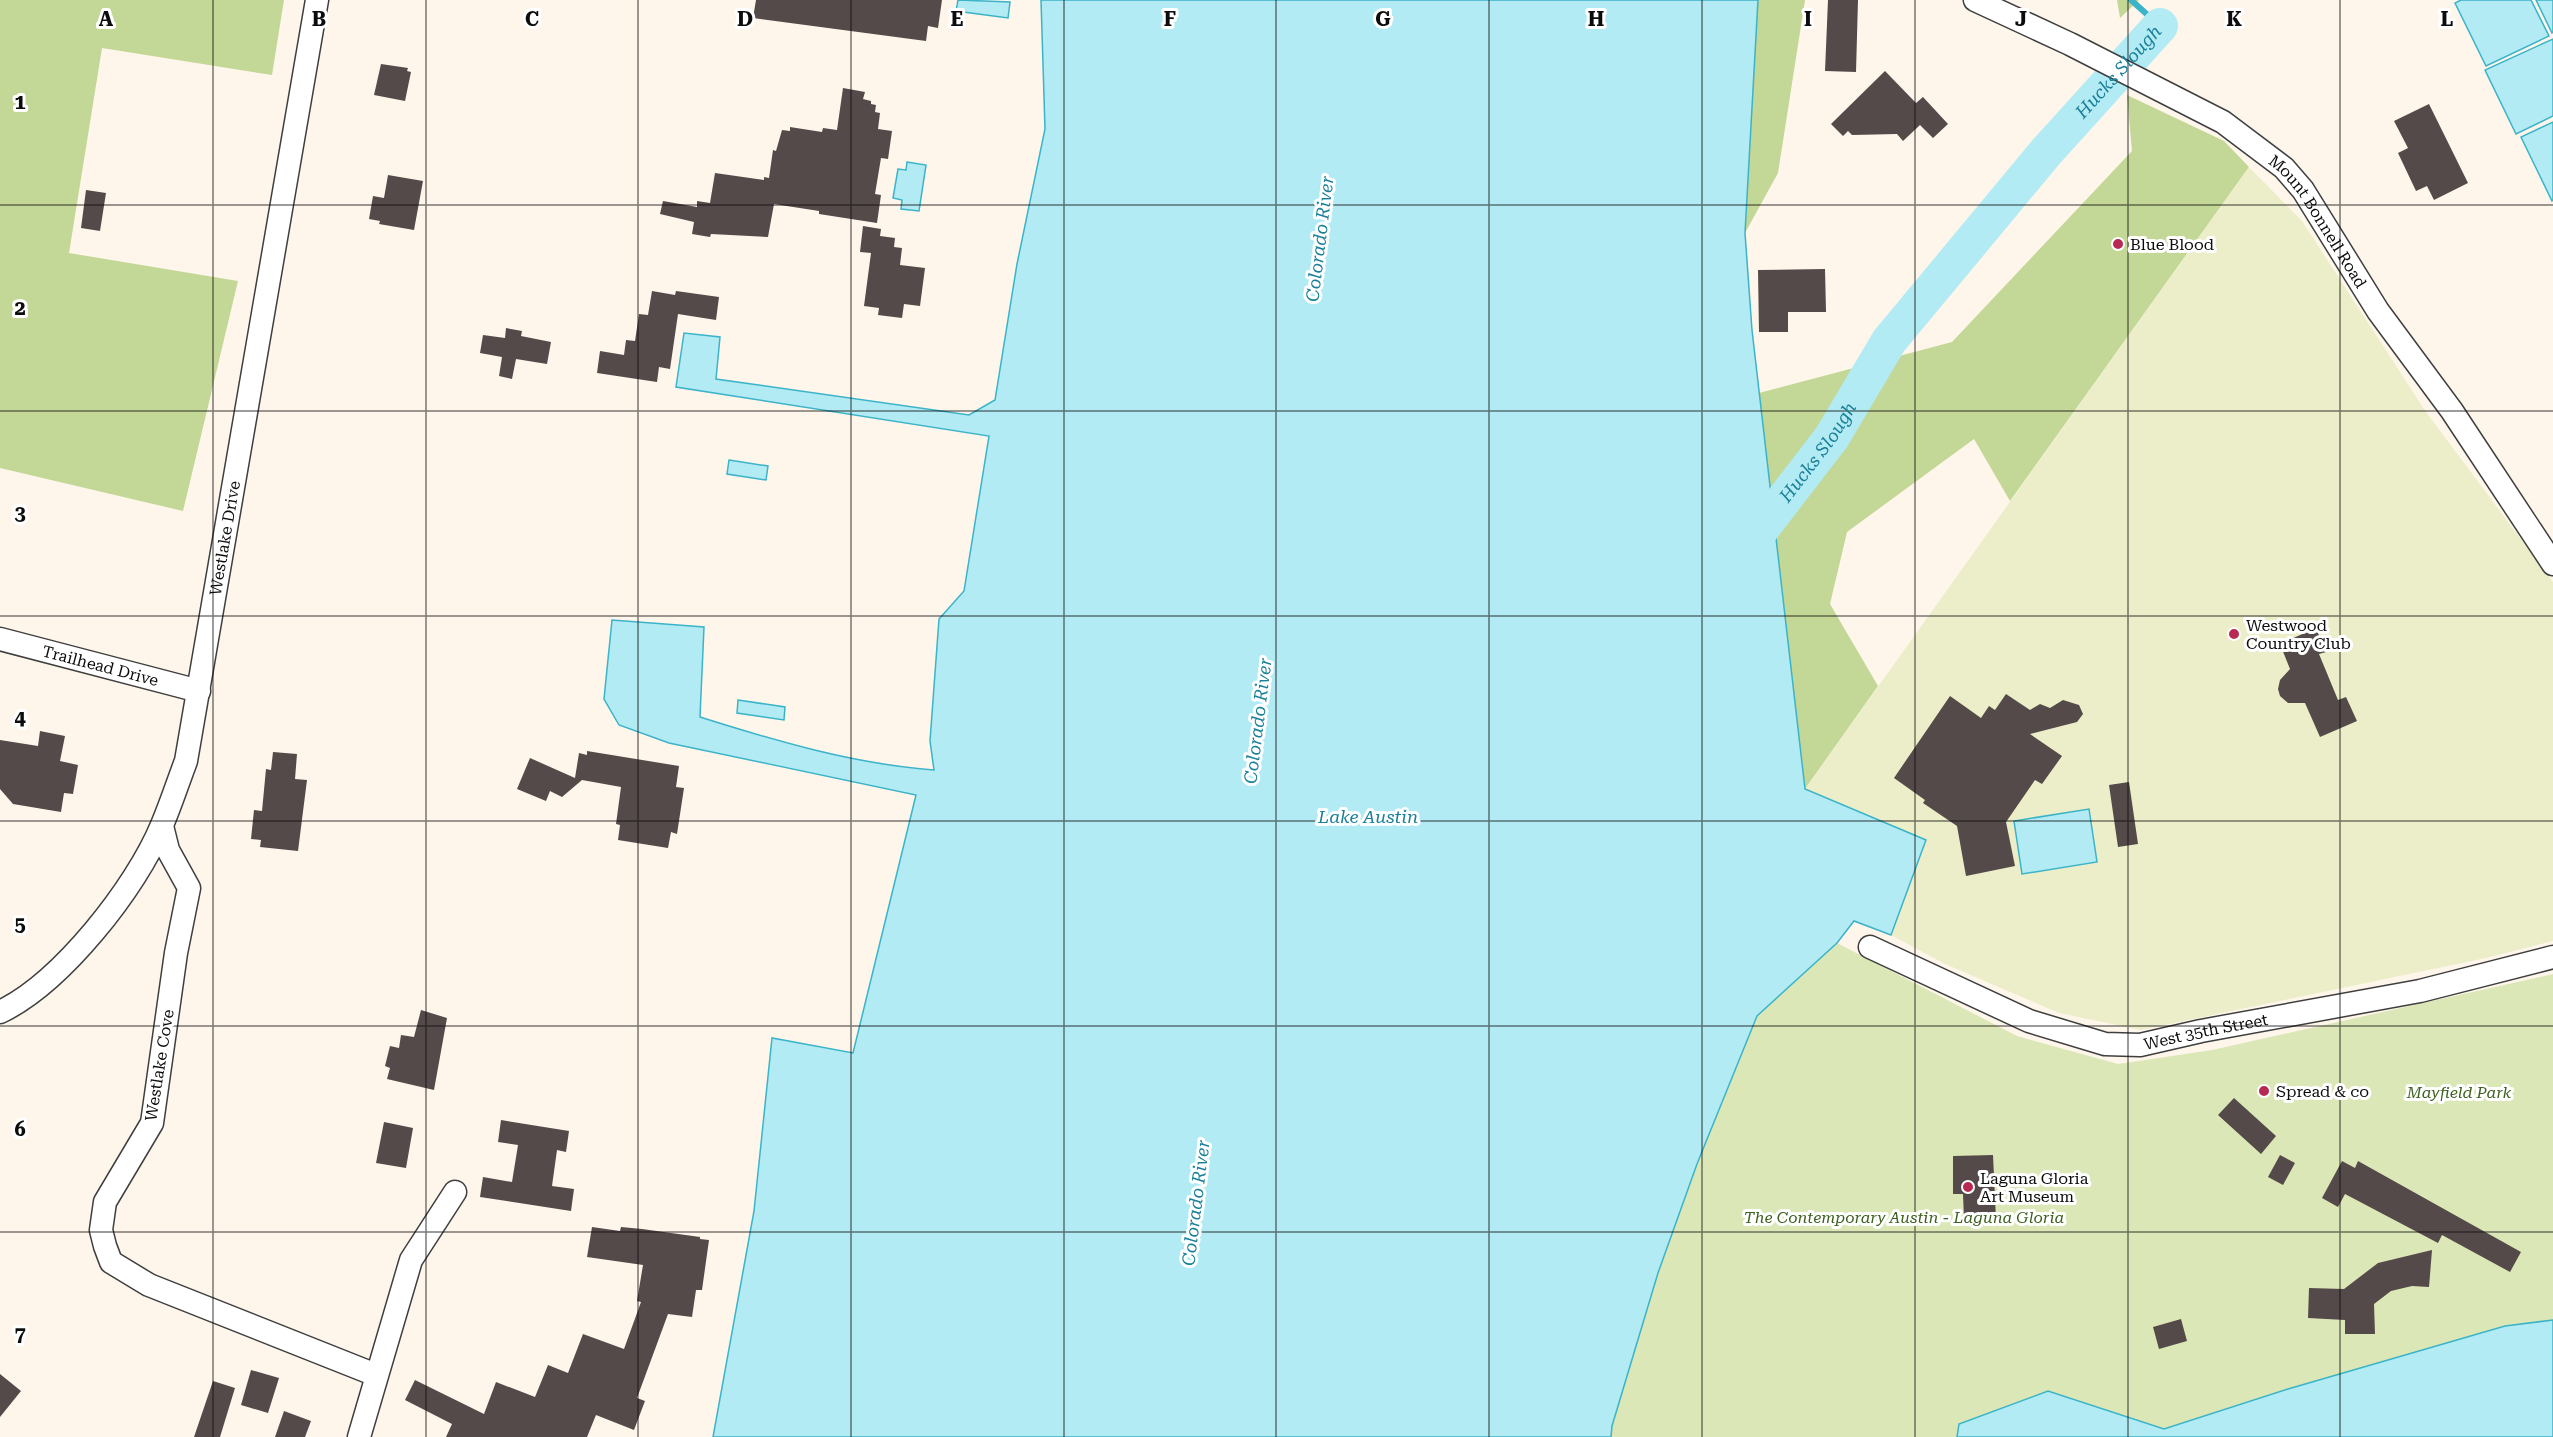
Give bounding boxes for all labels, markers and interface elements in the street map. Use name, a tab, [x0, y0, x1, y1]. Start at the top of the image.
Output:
text: A	[99, 7, 114, 31]
text: B	[312, 7, 326, 31]
text: C	[525, 7, 539, 31]
text: D	[737, 7, 753, 31]
text: E	[951, 7, 964, 31]
text: F	[1164, 7, 1176, 31]
text: G	[1375, 7, 1391, 31]
text: H	[1588, 7, 1604, 31]
text: I	[1804, 7, 1812, 31]
text: J	[2015, 7, 2027, 31]
text: K	[2226, 7, 2242, 31]
text: L	[2441, 7, 2454, 31]
water label: Hucks Slough	[2070, 21, 2166, 123]
text: 1	[14, 90, 26, 114]
street label: Mount Bonnell Road	[2265, 151, 2370, 292]
water label: Colorado River	[1301, 174, 1338, 303]
place label: Blue Blood	[2130, 235, 2214, 254]
marker: Blue Blood	[2111, 237, 2125, 251]
text: 2	[14, 296, 26, 320]
water label: Hucks Slough	[1774, 398, 1860, 507]
street label: Westlake Drive	[206, 479, 244, 597]
text: 3	[14, 501, 26, 525]
place label: Westwood Country Club	[2246, 616, 2351, 653]
marker: Westwood Country Club	[2227, 627, 2241, 641]
street label: Trailhead Drive	[40, 641, 161, 690]
water label: Colorado River	[1239, 656, 1276, 785]
text: 4	[14, 706, 26, 730]
water label: Lake Austin	[1317, 806, 1418, 827]
text: 5	[14, 912, 26, 936]
street label: Westlake Cove	[141, 1008, 178, 1122]
street label: West 35th Street	[2142, 1010, 2269, 1054]
place label: Spread & co	[2276, 1082, 2369, 1101]
park label: Mayfield Park	[2406, 1083, 2512, 1102]
marker: Spread & co	[2257, 1084, 2271, 1098]
text: 6	[14, 1117, 26, 1141]
water label: Colorado River	[1177, 1138, 1214, 1267]
place label: Laguna Gloria Art Museum	[1980, 1169, 2089, 1206]
marker: Laguna Gloria Art Museum	[1961, 1180, 1975, 1194]
park label: The Contemporary Austin - Laguna Gloria	[1744, 1208, 2065, 1227]
text: 7	[14, 1322, 26, 1346]

